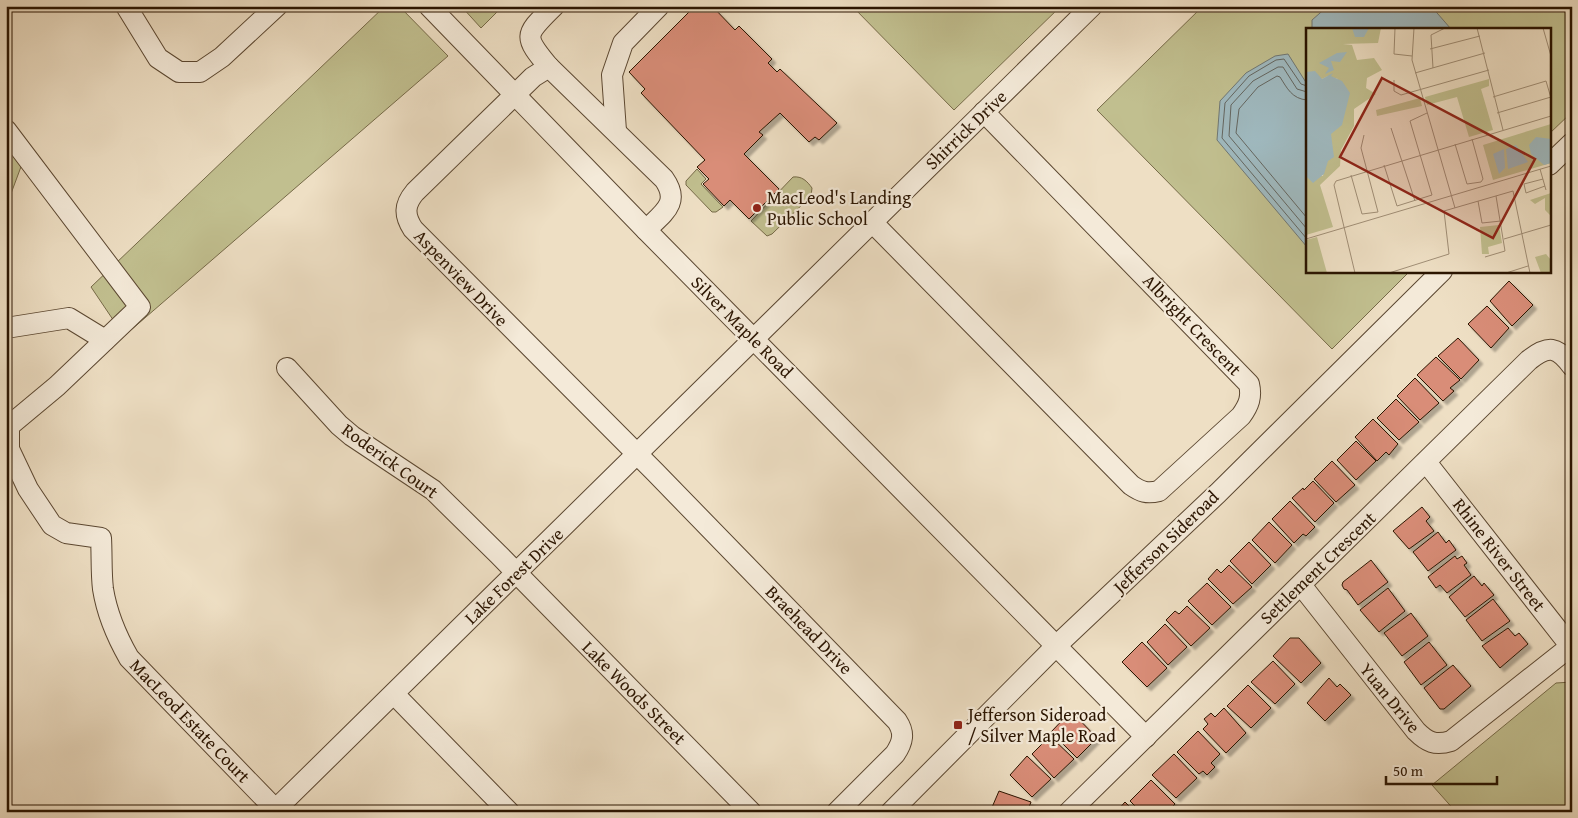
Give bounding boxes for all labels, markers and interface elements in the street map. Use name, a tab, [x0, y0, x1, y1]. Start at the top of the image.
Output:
inset map	[1306, 28, 1550, 272]
street label: Shirrick Drive	[918, 83, 1013, 176]
place label: MacLeod's Landing Public School	[767, 184, 911, 232]
marker: MacLeod's Landing Public School	[751, 202, 763, 214]
street label: Aspenview Drive	[408, 223, 515, 332]
street label: Albright Crescent	[1137, 268, 1249, 382]
street label: Silver Maple Road	[685, 269, 800, 384]
street label: Roderick Court	[336, 416, 445, 505]
street label: Jefferson Sideroad	[1105, 484, 1225, 601]
street label: Rhine River Street	[1446, 492, 1553, 618]
street label: Settlement Crescent	[1253, 505, 1382, 630]
street label: Lake Forest Drive	[458, 521, 569, 630]
street label: Braehead Drive	[760, 579, 859, 681]
street label: Lake Woods Street	[576, 634, 693, 751]
street label: MacLeod Estate Court	[124, 652, 257, 789]
street label: Yuan Drive	[1354, 657, 1427, 739]
place label: Jefferson Sideroad / Silver Maple Road	[966, 701, 1116, 749]
marker: Jefferson Sideroad / Silver Maple Road	[952, 719, 964, 731]
scale bar	[1386, 753, 1497, 785]
text: 50 m	[1393, 760, 1424, 781]

